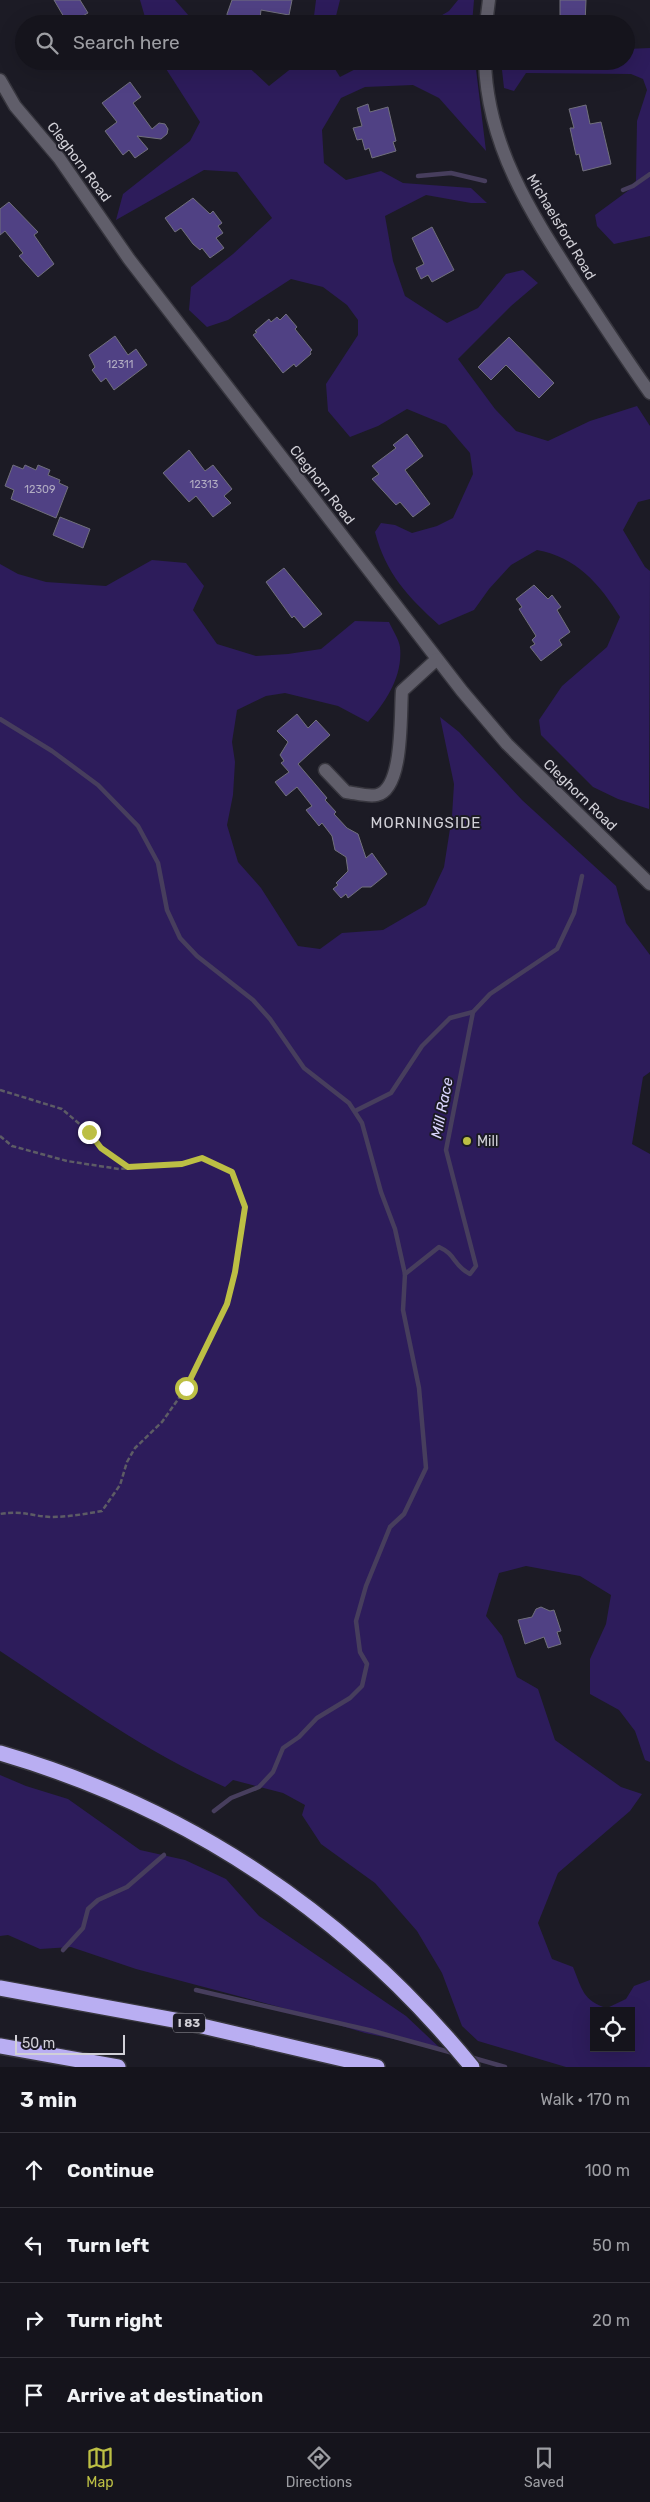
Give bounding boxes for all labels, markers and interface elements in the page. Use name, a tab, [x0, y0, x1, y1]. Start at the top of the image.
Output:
search box	[15, 15, 635, 70]
icon: search	[33, 29, 61, 57]
text: Search here	[73, 31, 180, 54]
street label: Cleghorn Road	[43, 119, 115, 205]
street label: Michaelsford Road	[523, 171, 599, 283]
house number: 12311	[107, 358, 134, 371]
street label: Cleghorn Road	[286, 442, 358, 528]
house number: 12313	[190, 478, 219, 491]
house number: 12309	[24, 483, 56, 496]
street label: Cleghorn Road	[540, 756, 620, 834]
district label: MORNINGSIDE	[371, 814, 481, 832]
water label: Mill Race	[427, 1075, 457, 1140]
route end	[78, 1121, 101, 1144]
place label: Mill	[477, 1133, 498, 1150]
marker: Mill	[461, 1135, 473, 1147]
route start	[175, 1377, 198, 1400]
map controls	[590, 2007, 635, 2052]
button: locate	[590, 2007, 635, 2052]
road number: I 83	[173, 2014, 205, 2032]
scale bar	[15, 2032, 125, 2055]
text: 50 m	[22, 2035, 55, 2052]
text: 3 min	[20, 2087, 77, 2112]
text: Walk · 170 m	[540, 2090, 630, 2109]
icon: ahead	[20, 2156, 48, 2184]
text: Continue	[67, 2159, 154, 2182]
text: 100 m	[585, 2161, 630, 2180]
icon: left	[20, 2231, 48, 2259]
text: Turn left	[67, 2234, 149, 2257]
text: 50 m	[592, 2236, 630, 2255]
icon: right	[20, 2306, 48, 2334]
text: Turn right	[67, 2309, 162, 2332]
text: 20 m	[592, 2311, 630, 2330]
icon: arrive	[20, 2381, 48, 2409]
text: Arrive at destination	[67, 2384, 263, 2407]
tab: Map	[86, 2444, 114, 2491]
tab: Directions	[286, 2444, 352, 2491]
tab: Saved	[524, 2444, 564, 2491]

